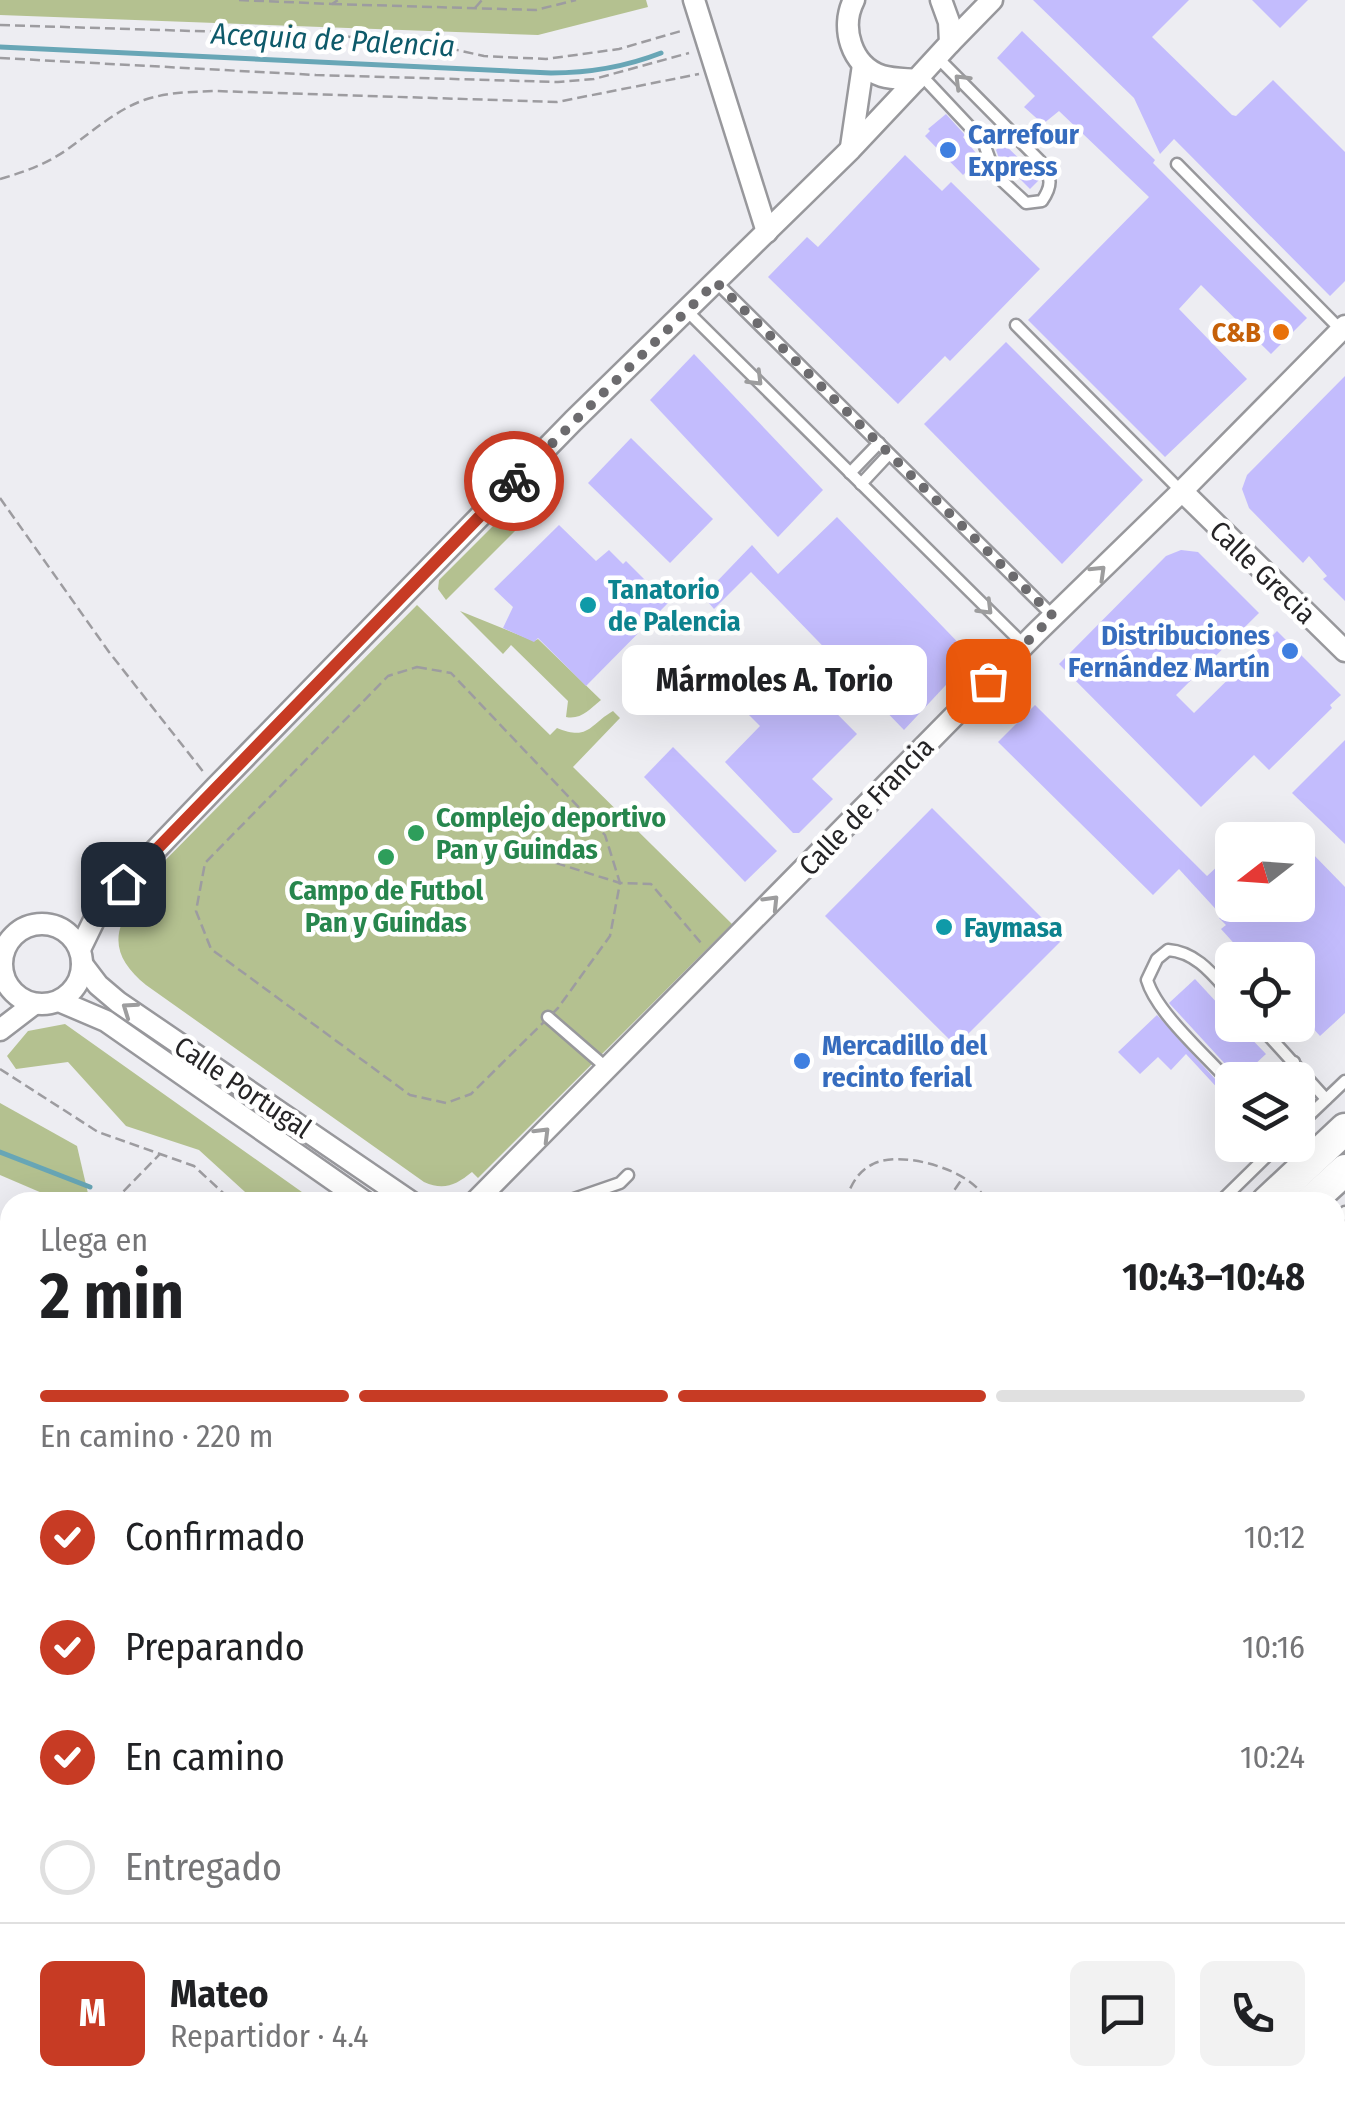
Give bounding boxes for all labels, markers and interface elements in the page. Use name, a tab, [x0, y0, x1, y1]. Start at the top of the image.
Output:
water label: Acequia de Palencia	[209, 16, 456, 64]
one-way arrow	[954, 74, 972, 92]
place label: Carrefour Express	[968, 118, 1080, 183]
marker: Carrefour Express	[937, 139, 959, 161]
place label: C&B	[1212, 316, 1261, 349]
marker: C&B	[1270, 321, 1292, 343]
one-way arrow	[744, 367, 762, 385]
courier	[464, 431, 564, 531]
icon: bike	[487, 454, 542, 509]
street label: Calle Grecia	[1203, 514, 1322, 631]
one-way arrow	[1087, 566, 1105, 584]
place label: Tanatorio de Palencia	[608, 573, 741, 638]
marker: Tanatorio de Palencia	[577, 594, 599, 616]
one-way arrow	[974, 596, 992, 614]
place label: Distribuciones Fernández Martín	[1068, 619, 1270, 684]
pin	[946, 639, 1031, 724]
marker: Distribuciones Fernández Martín	[1279, 640, 1301, 662]
callout: Mármoles A. Torio	[623, 646, 928, 716]
icon: bag	[961, 654, 1016, 709]
text: Mármoles A. Torio	[656, 661, 893, 699]
street label: Calle de Francia	[792, 730, 941, 882]
place label: Complejo deportivo Pan y Guindas	[436, 801, 666, 866]
marker: Complejo deportivo Pan y Guindas	[405, 822, 427, 844]
north arrow	[1215, 822, 1315, 922]
map controls	[1215, 822, 1315, 1162]
pin	[81, 842, 166, 927]
marker: Campo de Futbol Pan y Guindas	[375, 846, 397, 868]
icon: home	[96, 857, 151, 912]
place label: Campo de Futbol Pan y Guindas	[289, 874, 484, 939]
one-way arrow	[760, 896, 778, 914]
place label: Faymasa	[964, 911, 1063, 944]
marker: Faymasa	[933, 916, 955, 938]
button: locate	[1215, 942, 1315, 1042]
one-way arrow	[122, 1003, 140, 1021]
place label: Mercadillo del recinto ferial	[822, 1029, 988, 1094]
street label: Calle Portugal	[168, 1030, 317, 1145]
marker: Mercadillo del recinto ferial	[791, 1050, 813, 1072]
button: layers	[1215, 1062, 1315, 1162]
one-way arrow	[532, 1127, 550, 1145]
text: Llega en	[40, 1221, 148, 1259]
text: 10:43–10:48	[1122, 1254, 1305, 1300]
text: 2 min	[40, 1257, 184, 1335]
text: En camino · 220 m	[40, 1417, 273, 1455]
icon: check	[40, 1510, 95, 1565]
text: Confirmado	[125, 1514, 305, 1560]
text: 10:12	[1244, 1518, 1305, 1556]
icon: check	[40, 1620, 95, 1675]
text: Preparando	[125, 1624, 305, 1670]
text: 10:16	[1242, 1628, 1305, 1666]
icon: check	[40, 1730, 95, 1785]
text: En camino	[125, 1734, 285, 1780]
text: 10:24	[1240, 1738, 1305, 1776]
text: Entregado	[125, 1844, 282, 1890]
button: chat	[1070, 1961, 1175, 2066]
button: phone	[1200, 1961, 1305, 2066]
text: Mateo	[170, 1971, 269, 2017]
text: M	[79, 1990, 106, 2036]
text: Repartidor · 4.4	[170, 2017, 369, 2055]

